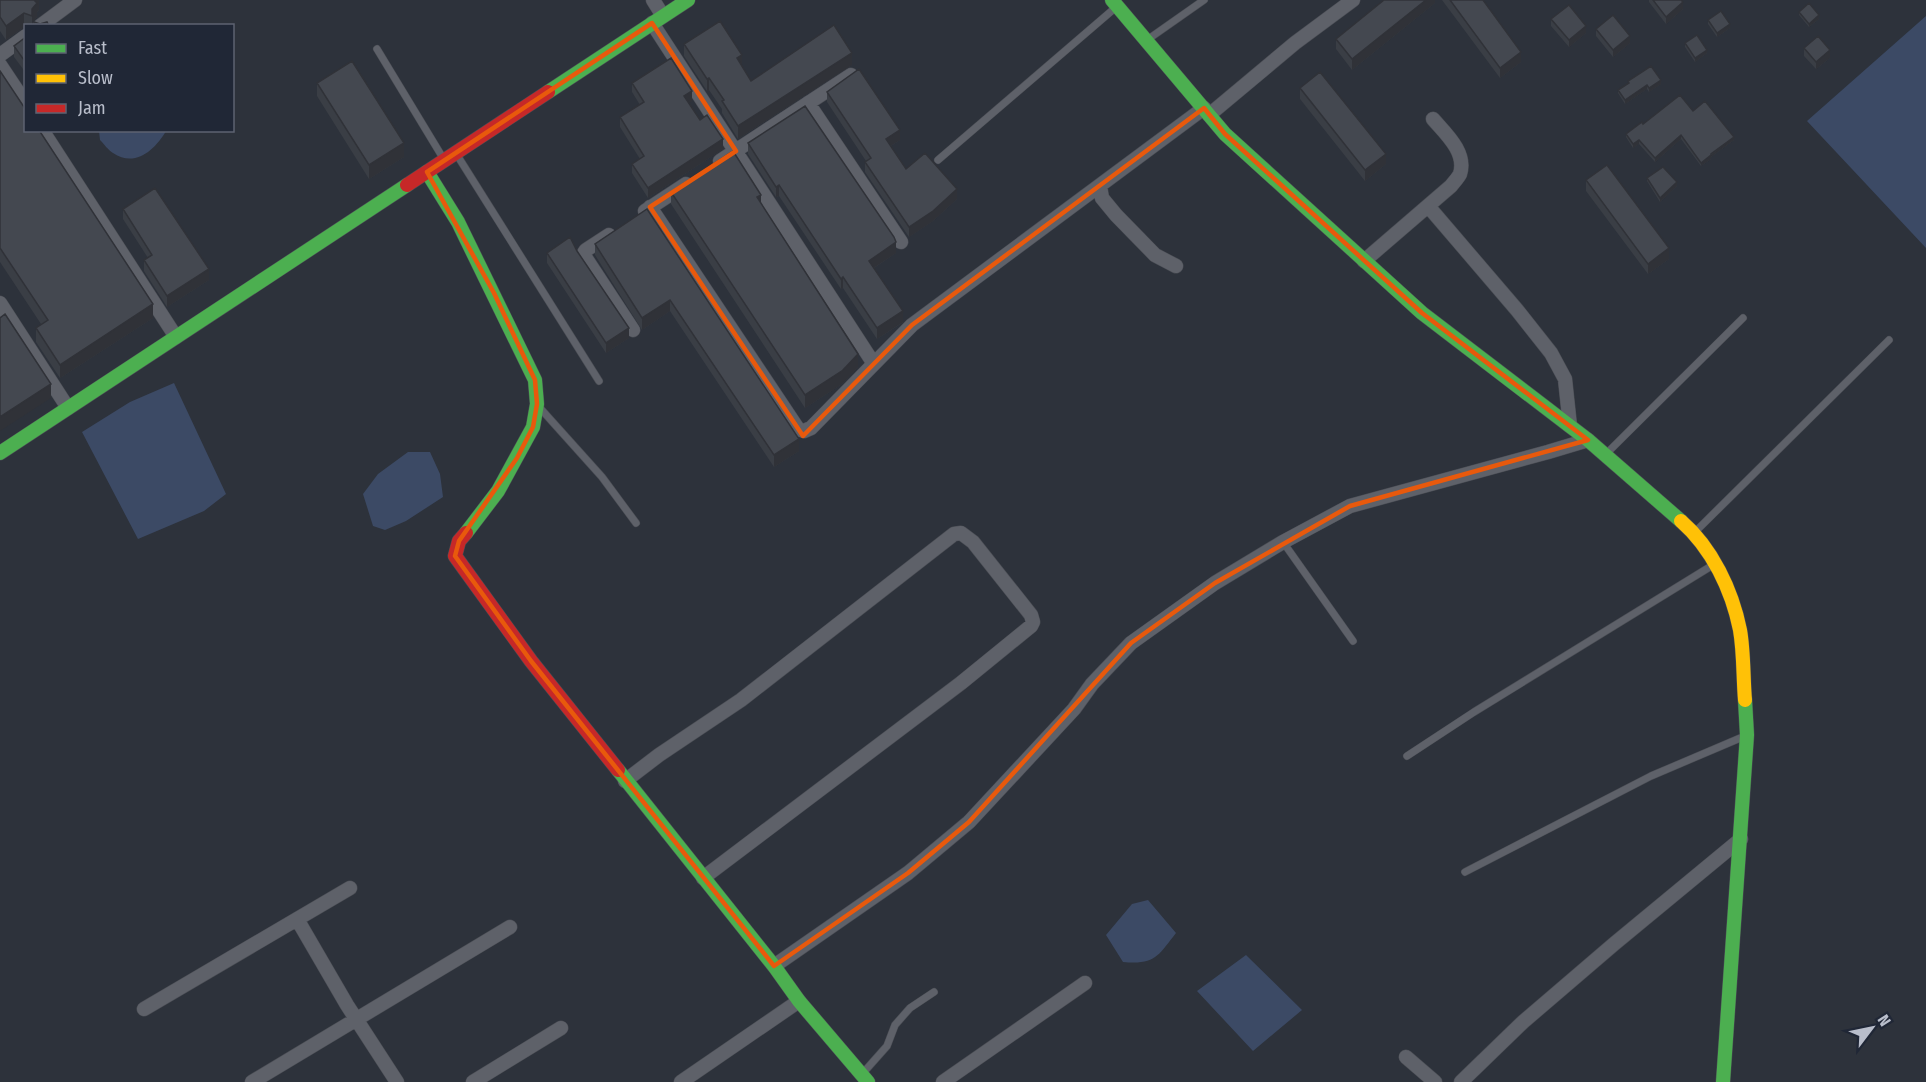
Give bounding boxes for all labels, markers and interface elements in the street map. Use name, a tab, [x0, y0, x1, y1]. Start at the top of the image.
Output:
legend	[24, 24, 234, 132]
text: Fast	[78, 37, 107, 59]
text: Slow	[78, 67, 113, 89]
text: Jam	[78, 97, 106, 119]
north arrow	[1842, 998, 1902, 1058]
text: N	[1874, 1011, 1895, 1029]

